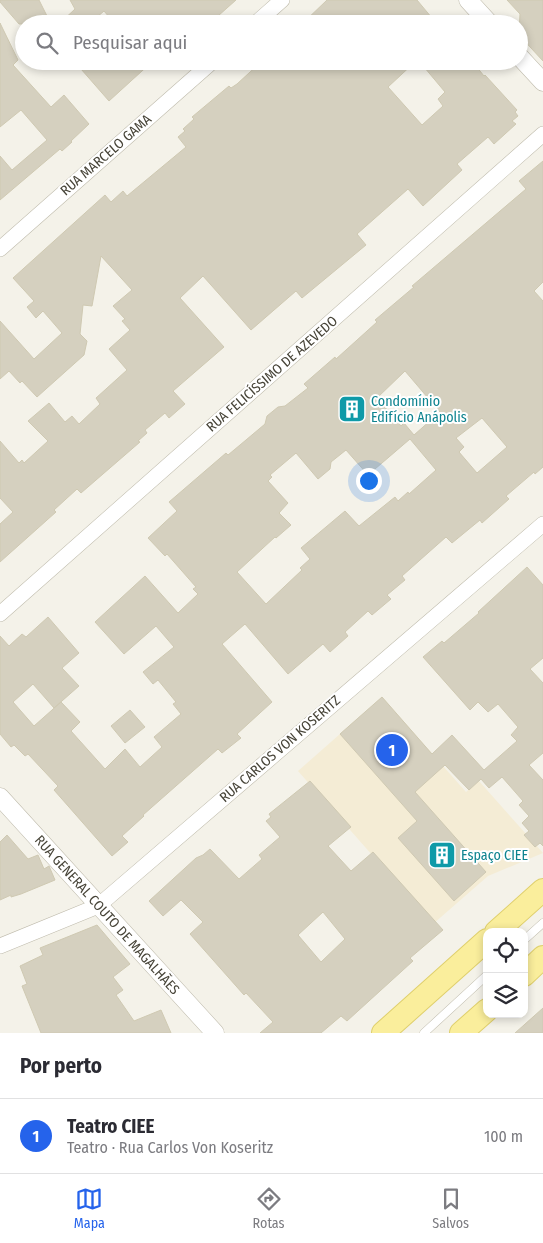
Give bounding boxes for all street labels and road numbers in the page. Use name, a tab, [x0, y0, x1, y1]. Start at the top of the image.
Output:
street label: RUA MARCELO GAMA	[57, 110, 156, 199]
street label: RUA FELICÍSSIMO DE AZEVEDO	[202, 312, 341, 436]
street label: RUA CARLOS VON KOSERITZ	[216, 692, 344, 806]
street label: RUA GENERAL COUTO DE MAGALHÃES	[31, 832, 183, 998]

